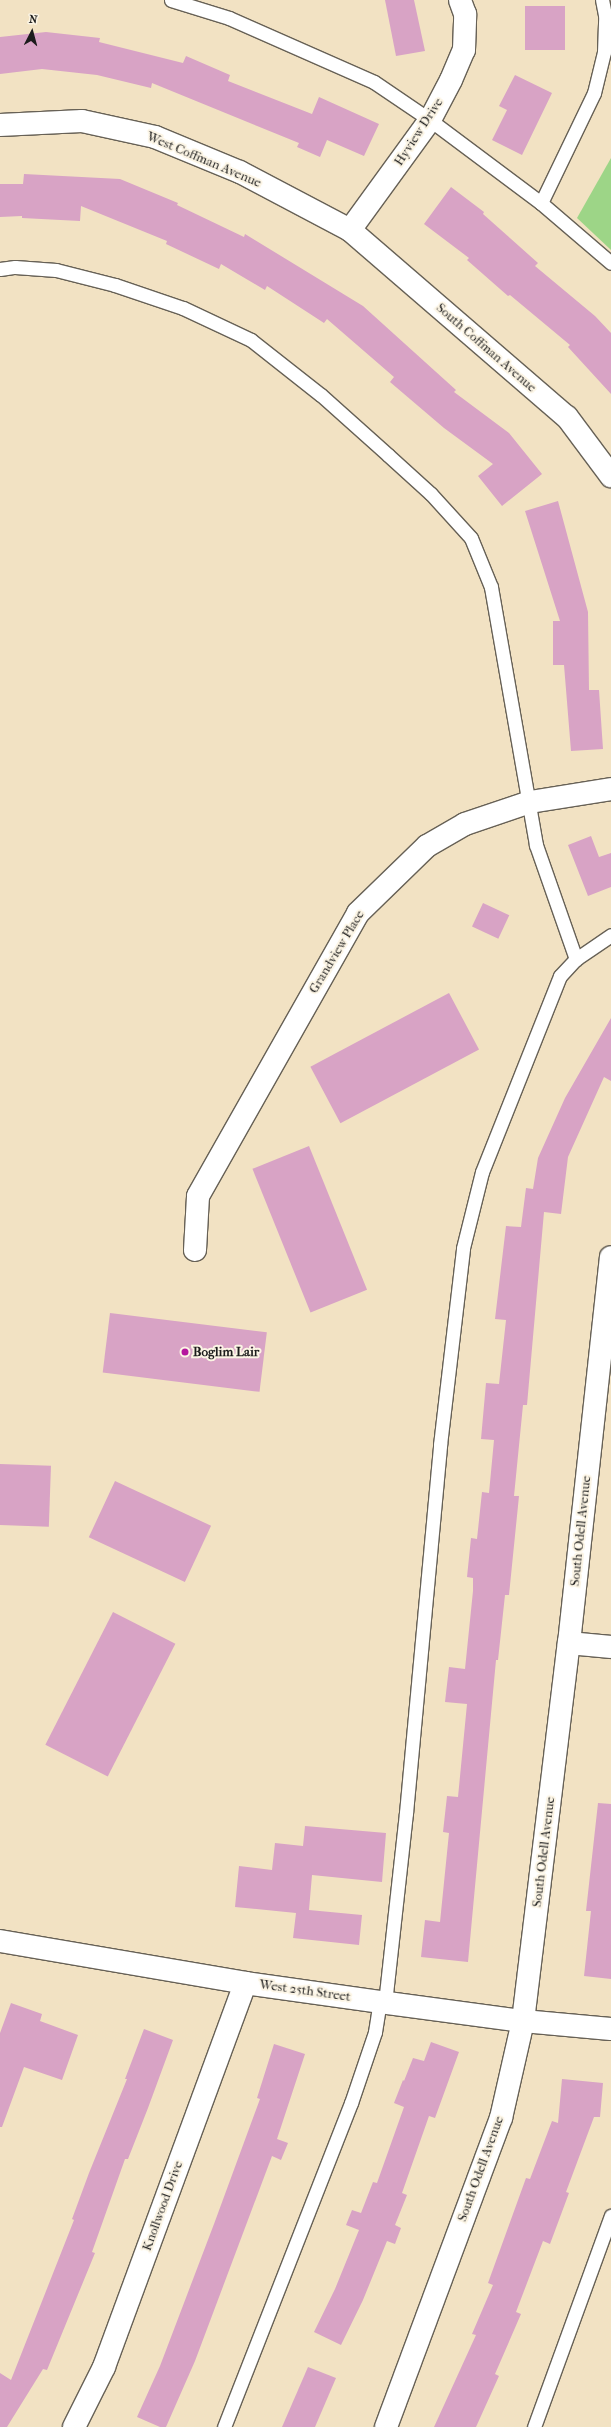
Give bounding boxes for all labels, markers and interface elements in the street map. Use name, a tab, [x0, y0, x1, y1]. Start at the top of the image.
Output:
north arrow	[12, 12, 52, 52]
text: N	[28, 13, 38, 26]
street label: Hyview Drive	[391, 95, 447, 169]
street label: West Coffman Avenue	[144, 129, 264, 191]
street label: South Coffman Avenue	[433, 300, 539, 396]
street label: Grandview Place	[306, 908, 368, 996]
place label: Boglim Lair	[193, 1344, 259, 1360]
marker: Boglim Lair	[180, 1347, 190, 1357]
street label: South Odell Avenue	[567, 1475, 595, 1587]
street label: South Odell Avenue	[529, 1796, 559, 1908]
street label: West 25th Street	[258, 1977, 352, 2005]
street label: South Odell Avenue	[455, 2114, 507, 2224]
street label: Knollwood Drive	[139, 2159, 187, 2253]

